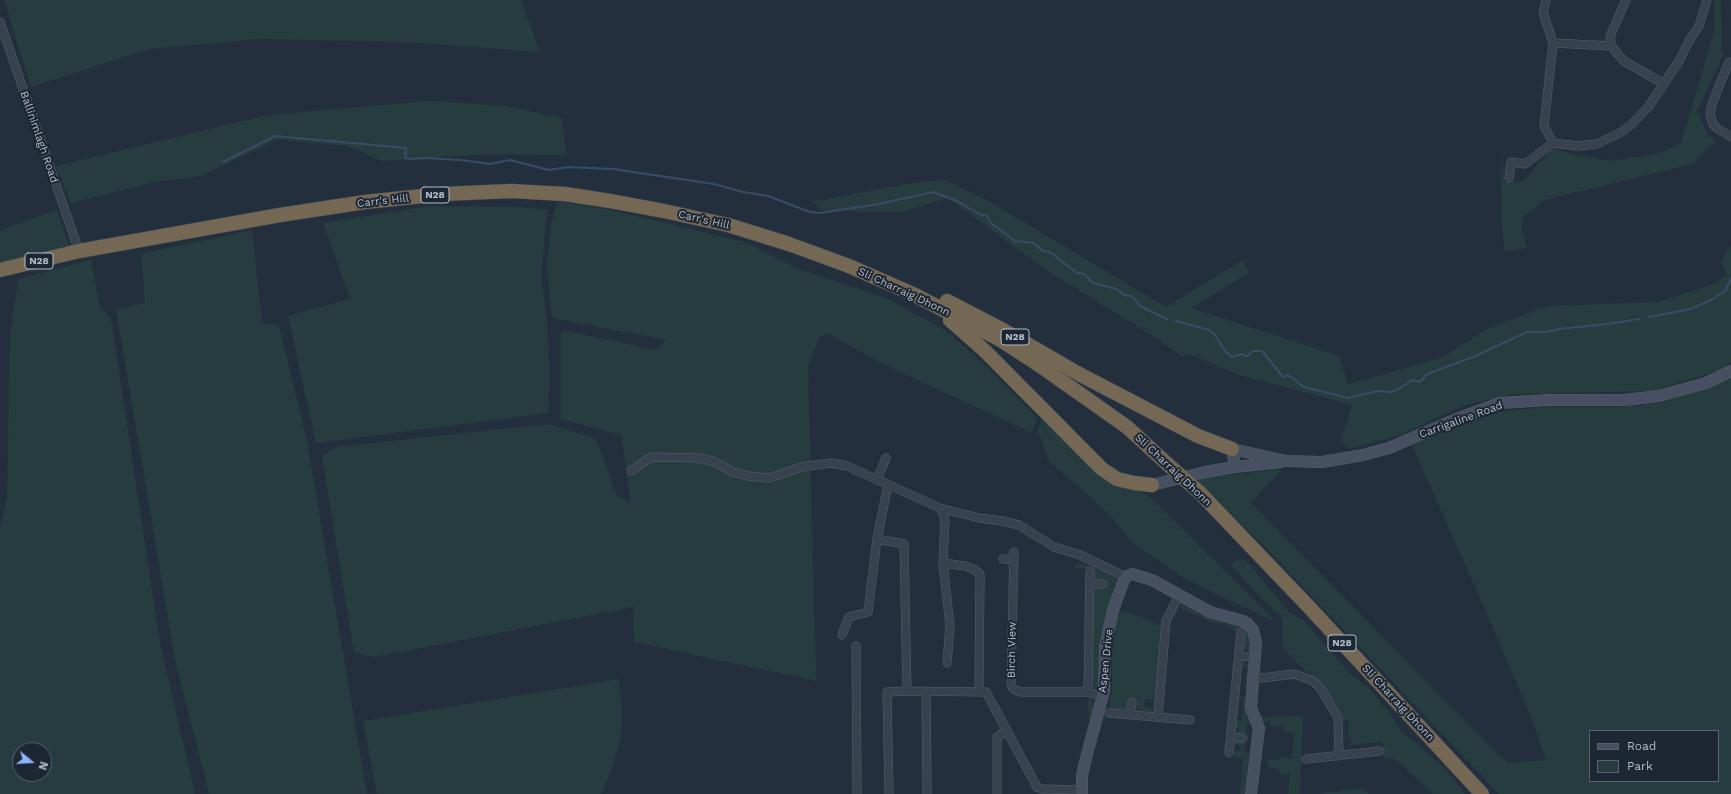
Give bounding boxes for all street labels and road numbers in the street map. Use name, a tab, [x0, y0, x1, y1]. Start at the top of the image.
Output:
street label: Ballinimlagh Road	[17, 89, 61, 185]
road number: N28	[421, 187, 449, 203]
street label: Carr's Hill	[356, 192, 410, 210]
street label: Carr's Hill	[677, 208, 731, 232]
road number: N28	[25, 253, 53, 269]
street label: Sli Charraig Dhonn	[856, 265, 952, 319]
road number: N28	[1001, 329, 1029, 345]
street label: Carrigaline Road	[1417, 399, 1505, 441]
street label: Sli Charraig Dhonn	[1132, 431, 1214, 509]
street label: Birch View	[1005, 622, 1019, 678]
street label: Aspen Drive	[1096, 628, 1116, 694]
road number: N28	[1328, 635, 1356, 651]
street label: Sli Charraig Dhonn	[1359, 662, 1437, 744]

